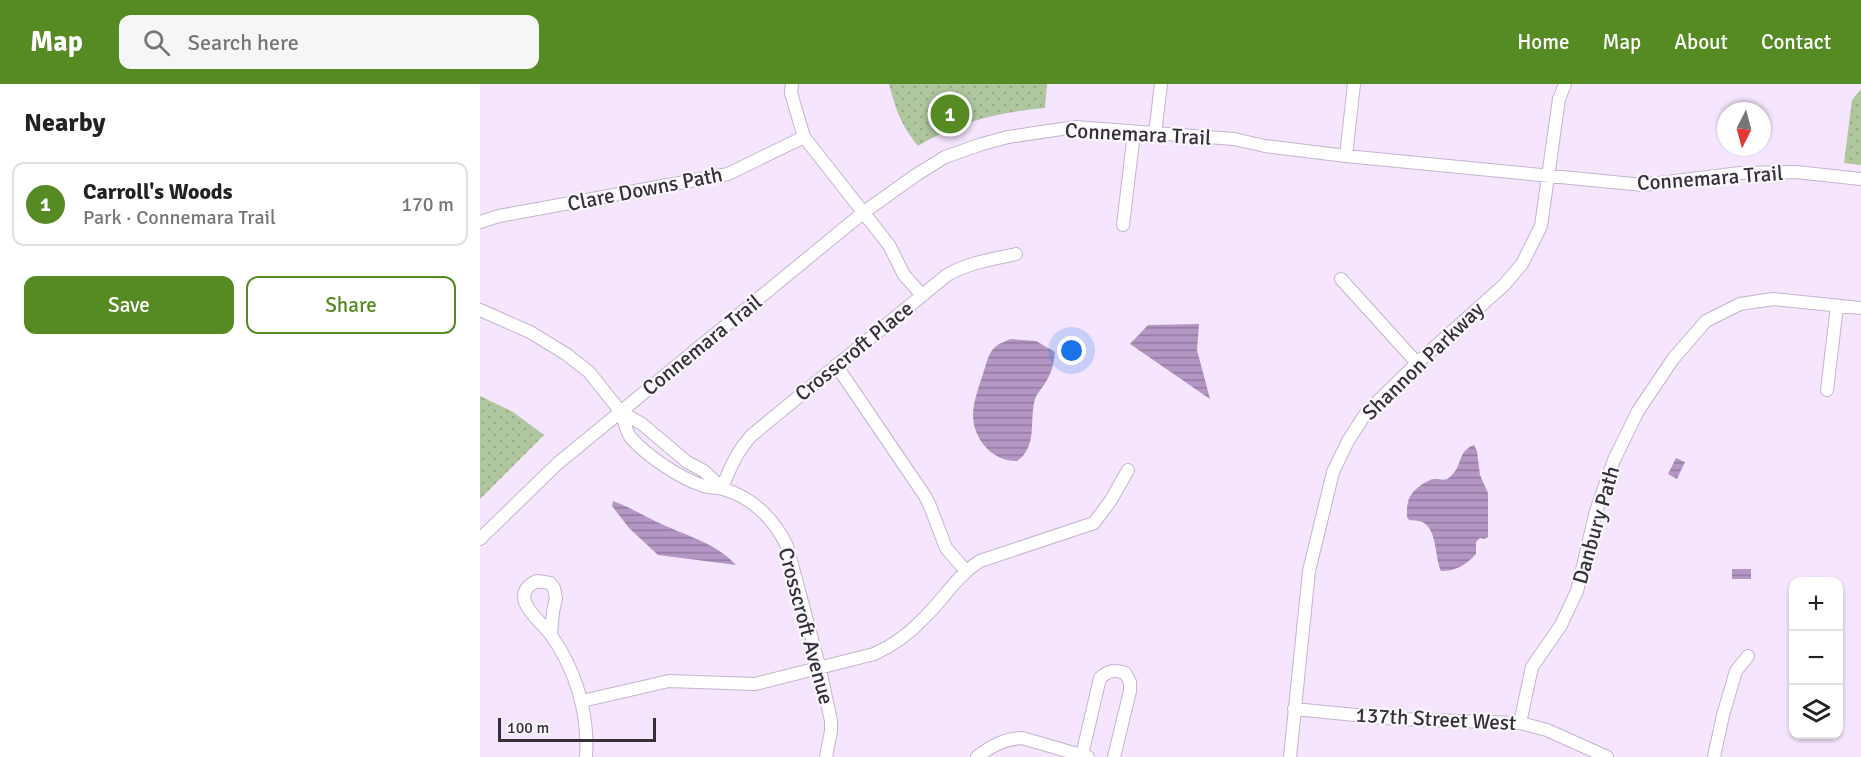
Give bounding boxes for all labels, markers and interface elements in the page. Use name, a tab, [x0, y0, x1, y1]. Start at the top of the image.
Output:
search box	[119, 15, 539, 69]
text: Map	[30, 25, 83, 59]
icon: search	[140, 26, 173, 59]
text: Search here	[188, 29, 299, 56]
text: Home	[1517, 29, 1570, 55]
text: Map	[1603, 29, 1641, 55]
text: About	[1674, 29, 1728, 55]
text: Contact	[1761, 29, 1831, 55]
pin: 1	[930, 92, 970, 136]
north arrow	[1717, 102, 1771, 156]
text: Nearby	[24, 107, 105, 139]
street label: Connemara Trail	[1064, 117, 1212, 151]
street label: Connemara Trail	[1636, 160, 1784, 196]
street label: Clare Downs Path	[565, 161, 725, 217]
text: Carroll's Woods	[83, 178, 232, 205]
text: 1	[40, 192, 51, 217]
text: 170 m	[401, 192, 454, 217]
text: Park · Connemara Trail	[83, 205, 276, 230]
button: Save	[24, 276, 234, 334]
button: Share	[246, 276, 456, 334]
street label: Connemara Trail	[637, 289, 767, 401]
street label: Crosscroft Place	[790, 295, 918, 407]
street label: Shannon Parkway	[1357, 296, 1489, 426]
your location	[1057, 336, 1086, 365]
street label: Danbury Path	[1567, 463, 1625, 587]
street label: Crosscroft Avenue	[773, 545, 839, 707]
map controls	[1789, 577, 1843, 739]
button: +	[1789, 577, 1843, 631]
button: −	[1789, 631, 1843, 685]
button: layers	[1789, 685, 1843, 739]
street label: 137th Street West	[1355, 702, 1517, 736]
scale bar	[498, 715, 656, 742]
text: 100 m	[507, 718, 549, 738]

